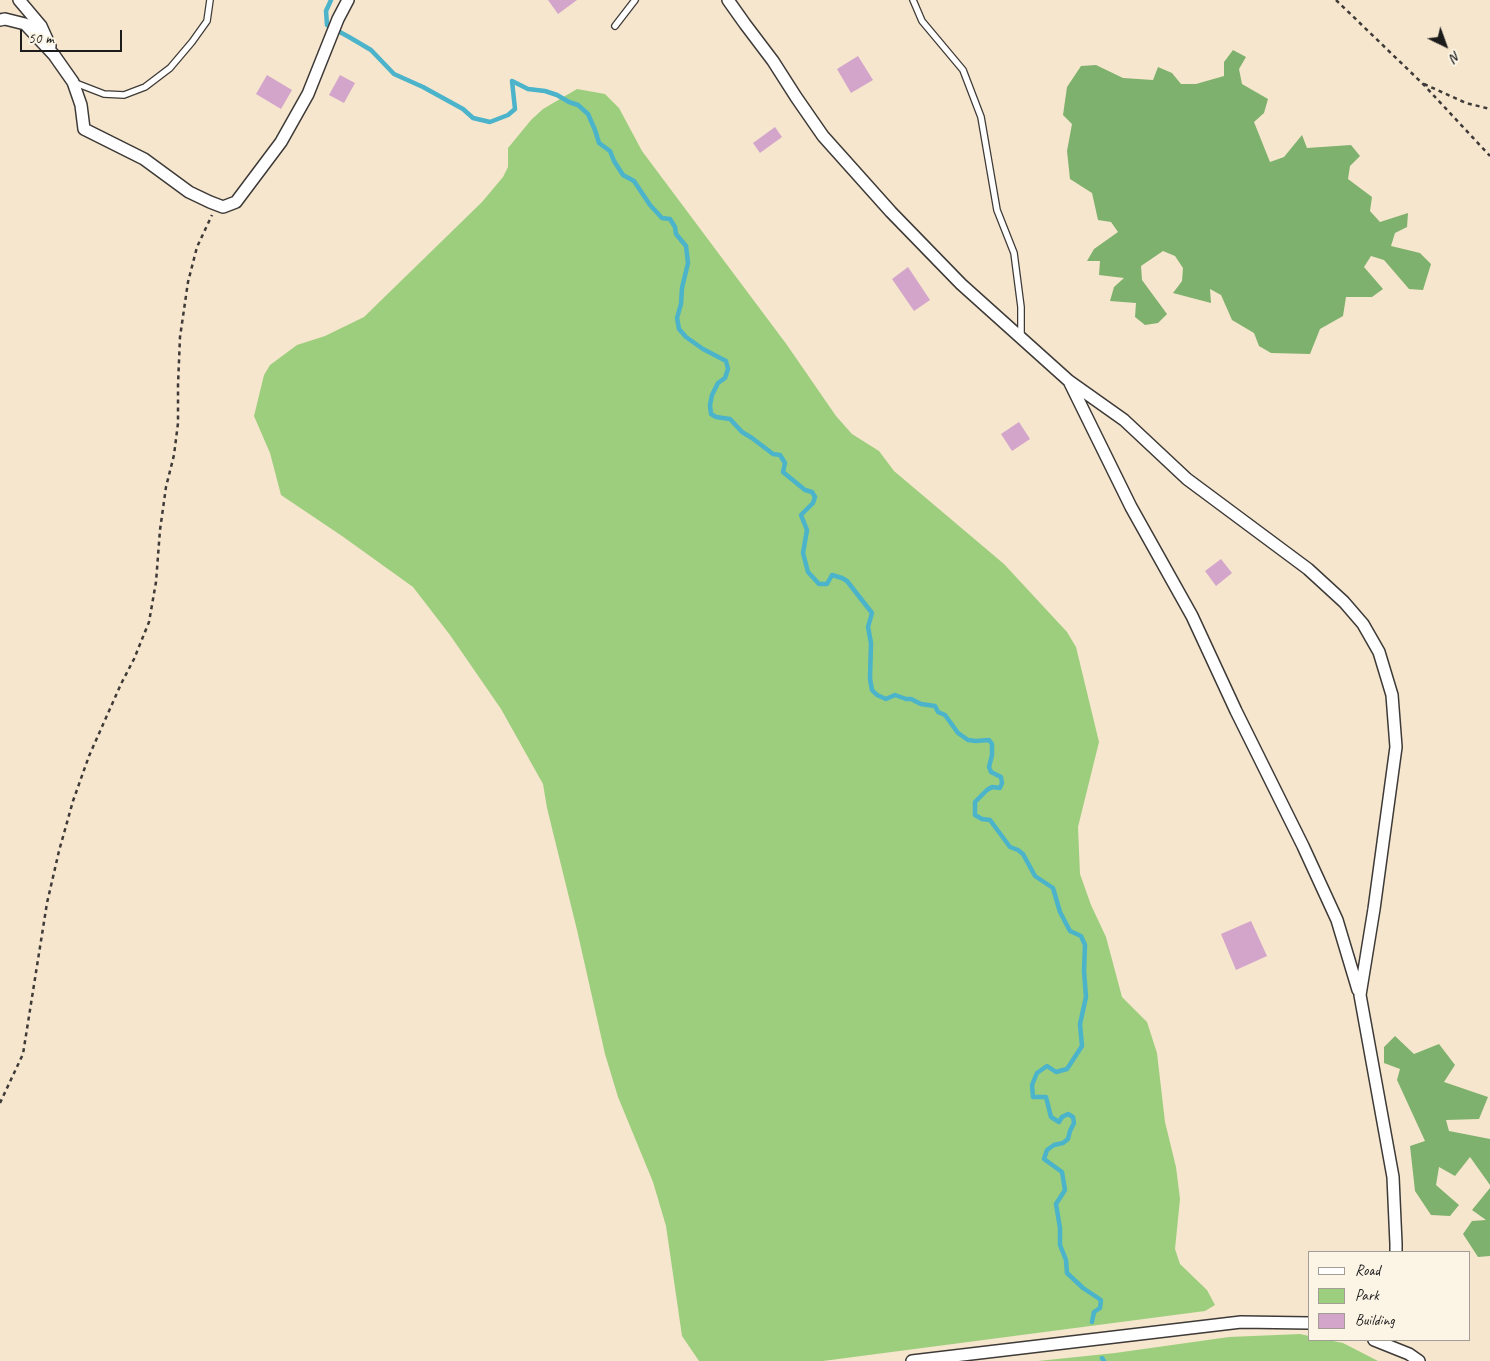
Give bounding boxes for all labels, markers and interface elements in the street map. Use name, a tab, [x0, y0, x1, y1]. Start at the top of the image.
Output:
scale bar	[22, 20, 125, 52]
north arrow	[1420, 20, 1470, 70]
text: 50 m	[28, 29, 54, 48]
text: N	[1446, 47, 1464, 66]
legend	[1308, 1251, 1470, 1341]
text: Road	[1355, 1261, 1380, 1280]
text: Park	[1355, 1286, 1379, 1305]
text: Building	[1355, 1311, 1394, 1330]

